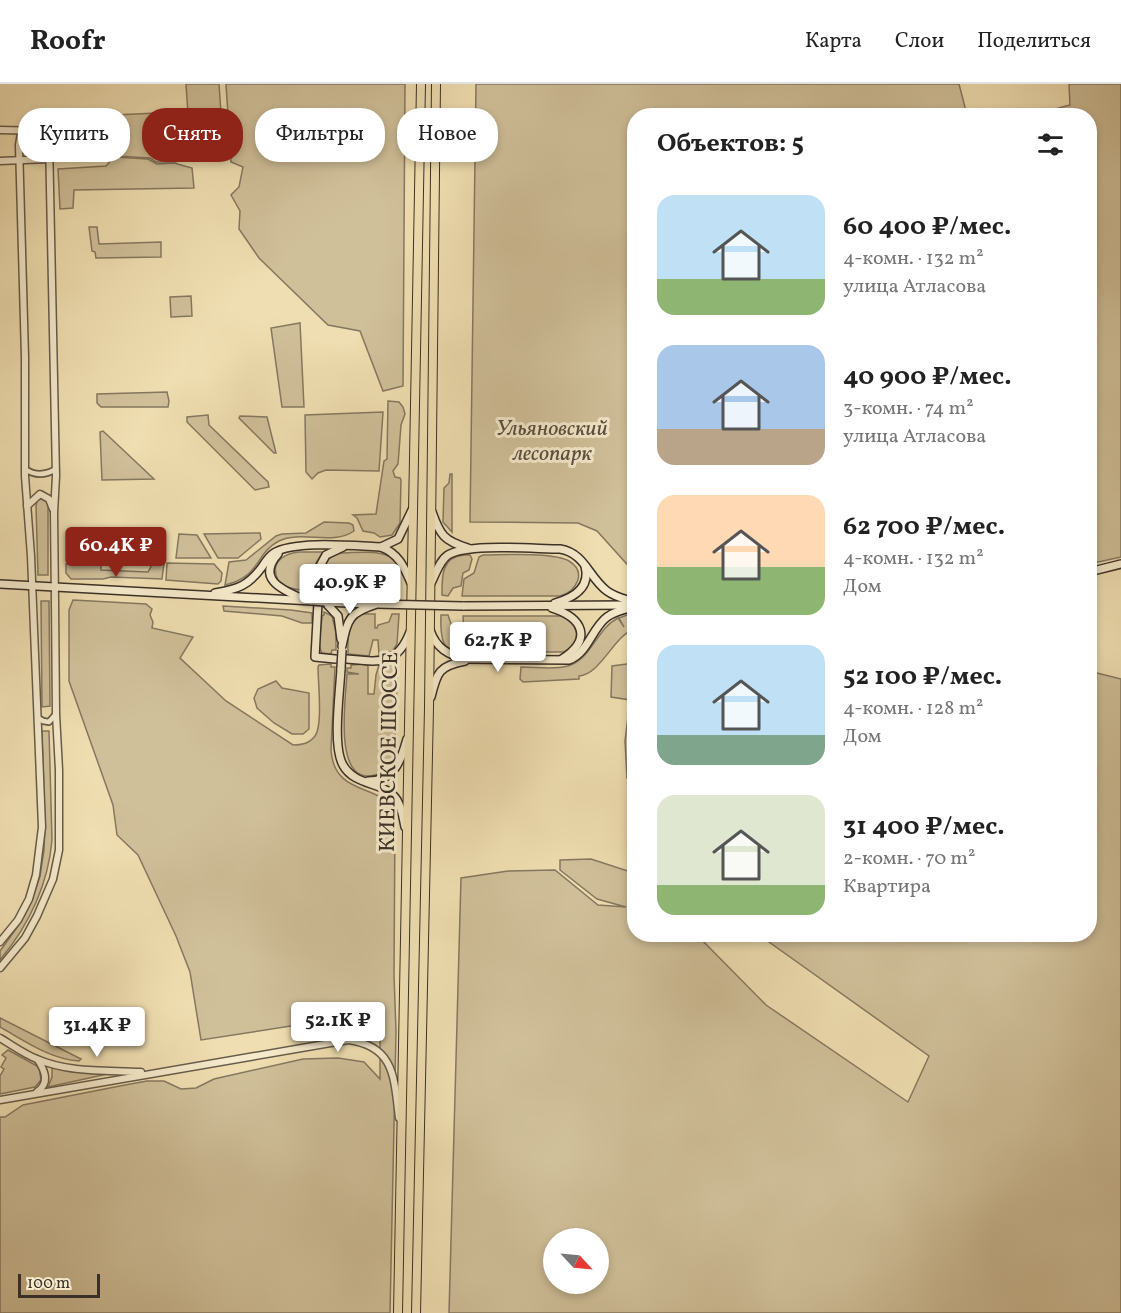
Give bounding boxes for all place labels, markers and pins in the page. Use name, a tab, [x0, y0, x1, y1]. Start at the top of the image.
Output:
pin: 60.4K ₽	[61, 527, 171, 578]
pin: 40.9K ₽	[295, 564, 405, 615]
pin: 62.7K ₽	[443, 622, 553, 673]
pin: 52.1K ₽	[283, 1002, 393, 1053]
pin: 31.4K ₽	[42, 1007, 152, 1058]

